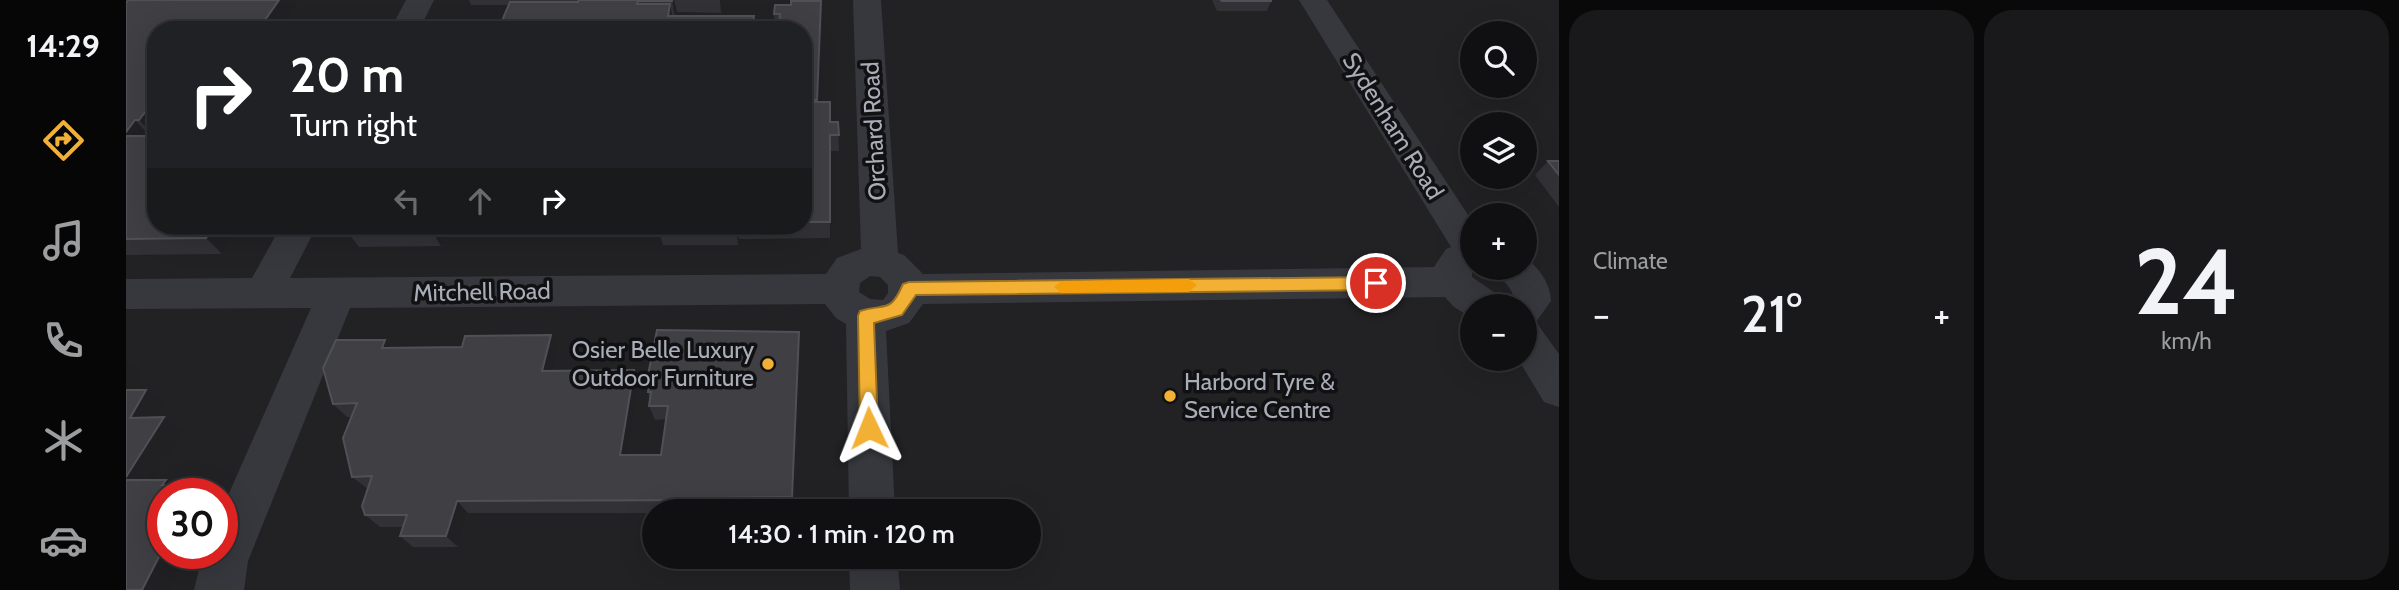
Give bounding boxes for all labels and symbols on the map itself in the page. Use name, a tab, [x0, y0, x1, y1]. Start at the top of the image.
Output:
street label: Sydenham Road	[1337, 47, 1450, 204]
street label: Orchard Road	[855, 61, 892, 201]
pin	[1346, 253, 1406, 313]
street label: Mitchell Road	[413, 276, 551, 307]
place label: Osier Belle Luxury Outdoor Furniture	[572, 335, 754, 392]
marker: Osier Belle Luxury Outdoor Furniture	[760, 356, 776, 372]
place label: Harbord Tyre & Service Centre	[1184, 367, 1335, 424]
marker: Harbord Tyre & Service Centre	[1162, 388, 1178, 404]
position arrow	[832, 391, 906, 465]
speed limit sign: 30	[147, 478, 238, 569]

